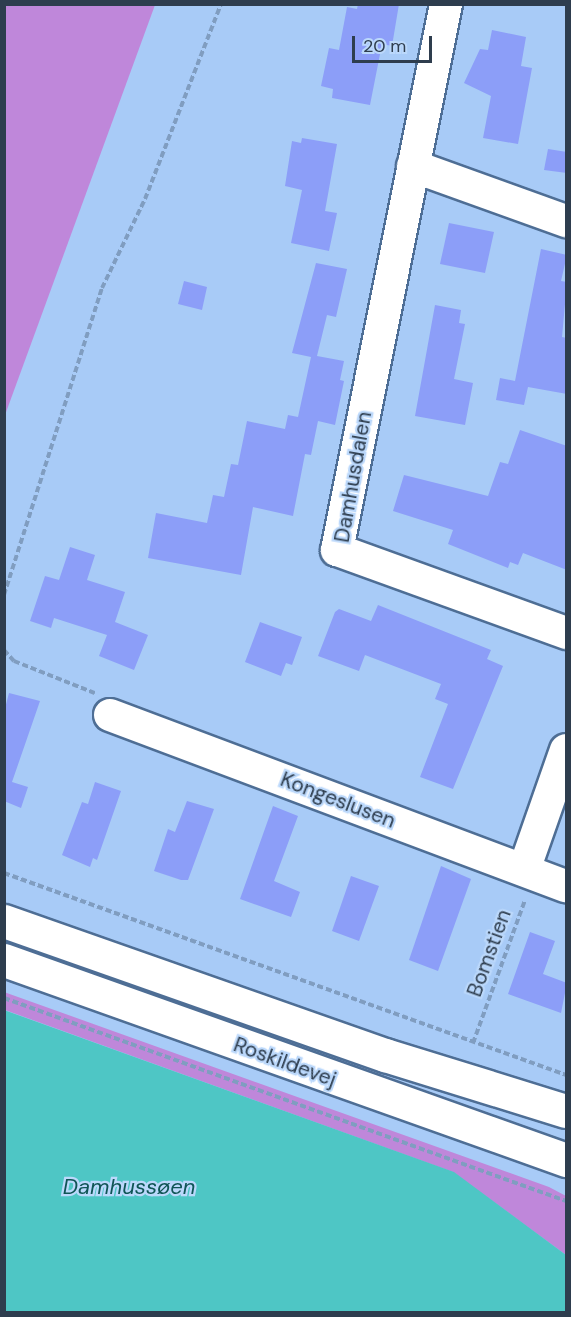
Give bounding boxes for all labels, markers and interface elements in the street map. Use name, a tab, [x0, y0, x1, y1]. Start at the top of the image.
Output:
scale bar	[355, 24, 434, 62]
text: 20 m	[363, 34, 406, 58]
street label: Damhusdalen	[329, 410, 377, 544]
street label: Kongeslusen	[277, 767, 399, 833]
street label: Bomstien	[462, 906, 516, 1000]
street label: Roskildevej	[230, 1032, 340, 1092]
water label: Damhussøen	[63, 1174, 195, 1200]

